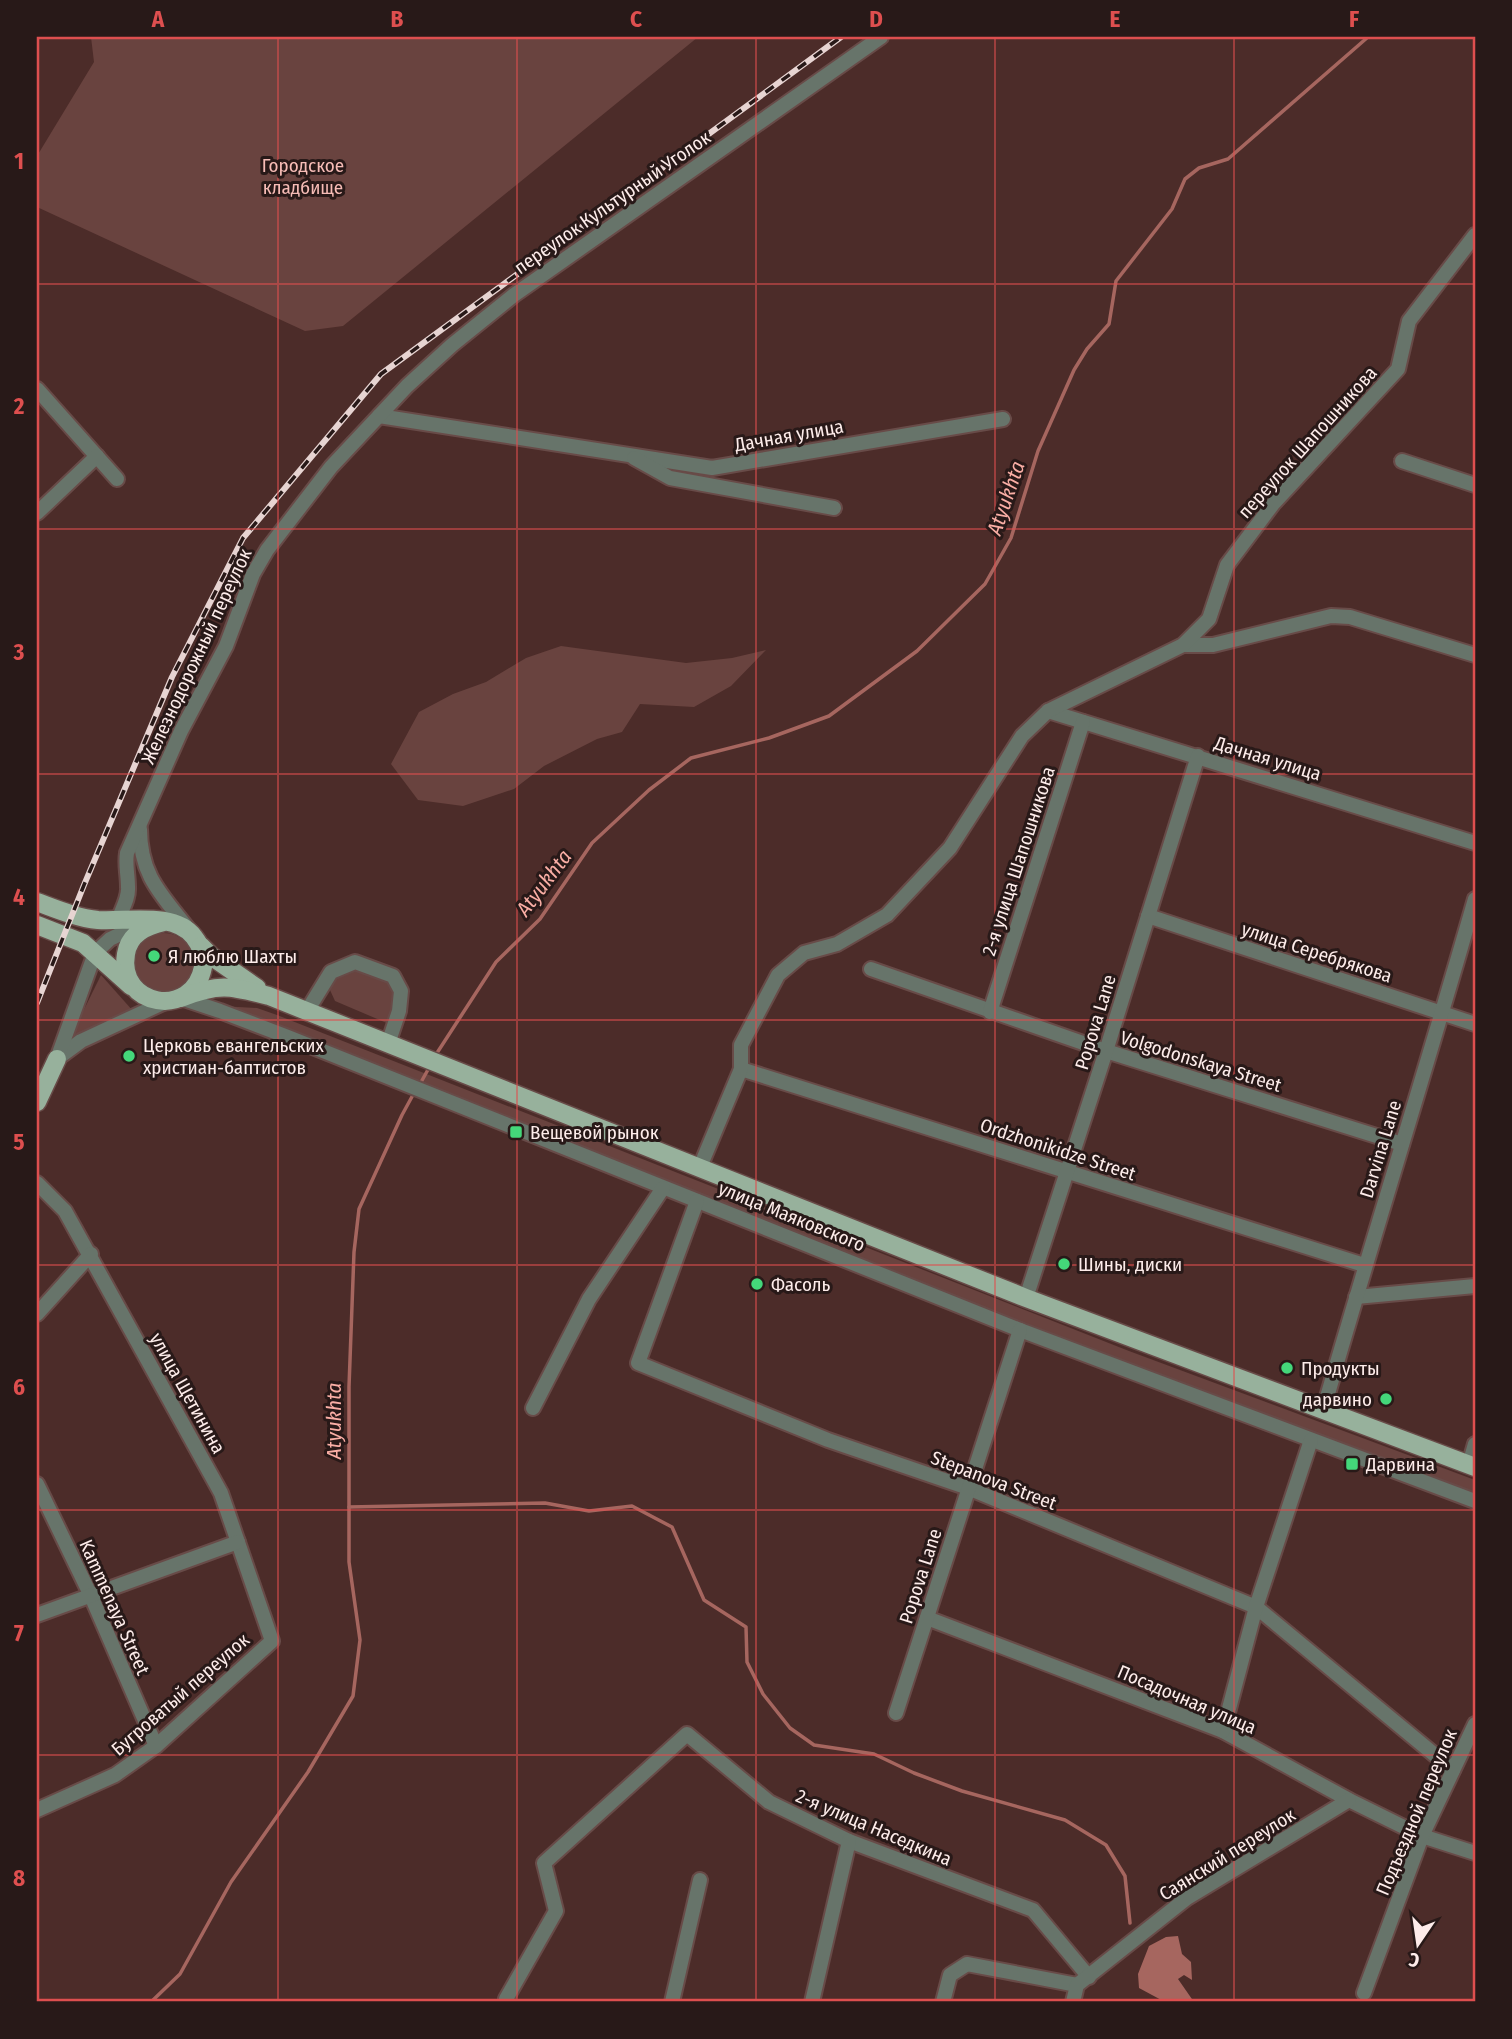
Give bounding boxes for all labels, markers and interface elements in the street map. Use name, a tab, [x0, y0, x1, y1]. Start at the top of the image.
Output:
text: A	[151, 5, 165, 33]
text: B	[391, 5, 404, 33]
text: C	[630, 5, 642, 33]
text: D	[869, 5, 883, 33]
text: E	[1110, 5, 1121, 33]
text: F	[1349, 5, 1359, 33]
street label: переулок Культурный Уголок	[510, 126, 715, 279]
text: 1	[14, 147, 24, 175]
park label: Городское кладбище	[262, 154, 344, 199]
street label: переулок Шапошникова	[1233, 362, 1382, 523]
text: 2	[13, 392, 25, 420]
street label: Дачная улица	[732, 415, 845, 457]
water label: Atyukhta	[981, 458, 1031, 539]
street label: Железнодорожный переулок	[136, 545, 257, 768]
text: 3	[13, 638, 25, 666]
street label: Дачная улица	[1211, 731, 1324, 786]
street label: 2-я улица Шапошникова	[977, 764, 1060, 959]
water label: Atyukhta	[510, 845, 577, 922]
text: 4	[13, 883, 25, 911]
street label: улица Серебрякова	[1239, 917, 1395, 988]
place label: Я люблю Шахты	[168, 945, 297, 968]
marker: Я люблю Шахты	[146, 948, 162, 964]
street label: Popova Lane	[1070, 972, 1121, 1073]
street label: Volgodonskaya Street	[1117, 1026, 1285, 1097]
place label: Церковь евангельских христиан-баптистов	[143, 1034, 325, 1079]
marker: Церковь евангельских христиан-баптистов	[121, 1048, 137, 1064]
street label: Darvina Lane	[1355, 1098, 1406, 1201]
street label: Ordzhonikidze Street	[977, 1113, 1139, 1186]
place label: Вещевой рынок	[530, 1121, 659, 1144]
marker: Вещевой рынок	[508, 1124, 524, 1140]
text: 5	[13, 1128, 25, 1156]
street label: улица Маяковского	[715, 1177, 869, 1256]
place label: Шины, диски	[1078, 1253, 1182, 1276]
marker: Шины, диски	[1056, 1256, 1072, 1272]
place label: Фасоль	[771, 1273, 830, 1296]
marker: Фасоль	[749, 1276, 765, 1292]
street label: улица Щетинина	[145, 1329, 230, 1458]
place label: Продукты	[1301, 1357, 1380, 1380]
marker: Продукты	[1279, 1360, 1295, 1376]
text: 6	[13, 1373, 25, 1401]
water label: Atyukhta	[321, 1383, 347, 1460]
place label: дарвино	[1303, 1388, 1372, 1411]
marker: дарвино	[1378, 1391, 1394, 1407]
street label: Stepanova Street	[928, 1446, 1061, 1515]
place label: Дарвина	[1365, 1453, 1435, 1476]
marker: Дарвина	[1344, 1456, 1360, 1472]
street label: Popova Lane	[894, 1526, 947, 1626]
street label: Kammenaya Street	[74, 1536, 155, 1679]
text: 7	[14, 1619, 24, 1647]
street label: Бугроватый переулок	[107, 1628, 254, 1760]
street label: Посадочная улица	[1114, 1660, 1260, 1739]
street label: Подъездной переулок	[1371, 1726, 1462, 1899]
street label: 2-я улица Наседкина	[792, 1784, 955, 1871]
street label: Саянский переулок	[1155, 1803, 1300, 1906]
text: 8	[13, 1864, 25, 1892]
north arrow	[1382, 1910, 1452, 1980]
text: С	[1407, 1948, 1422, 1972]

